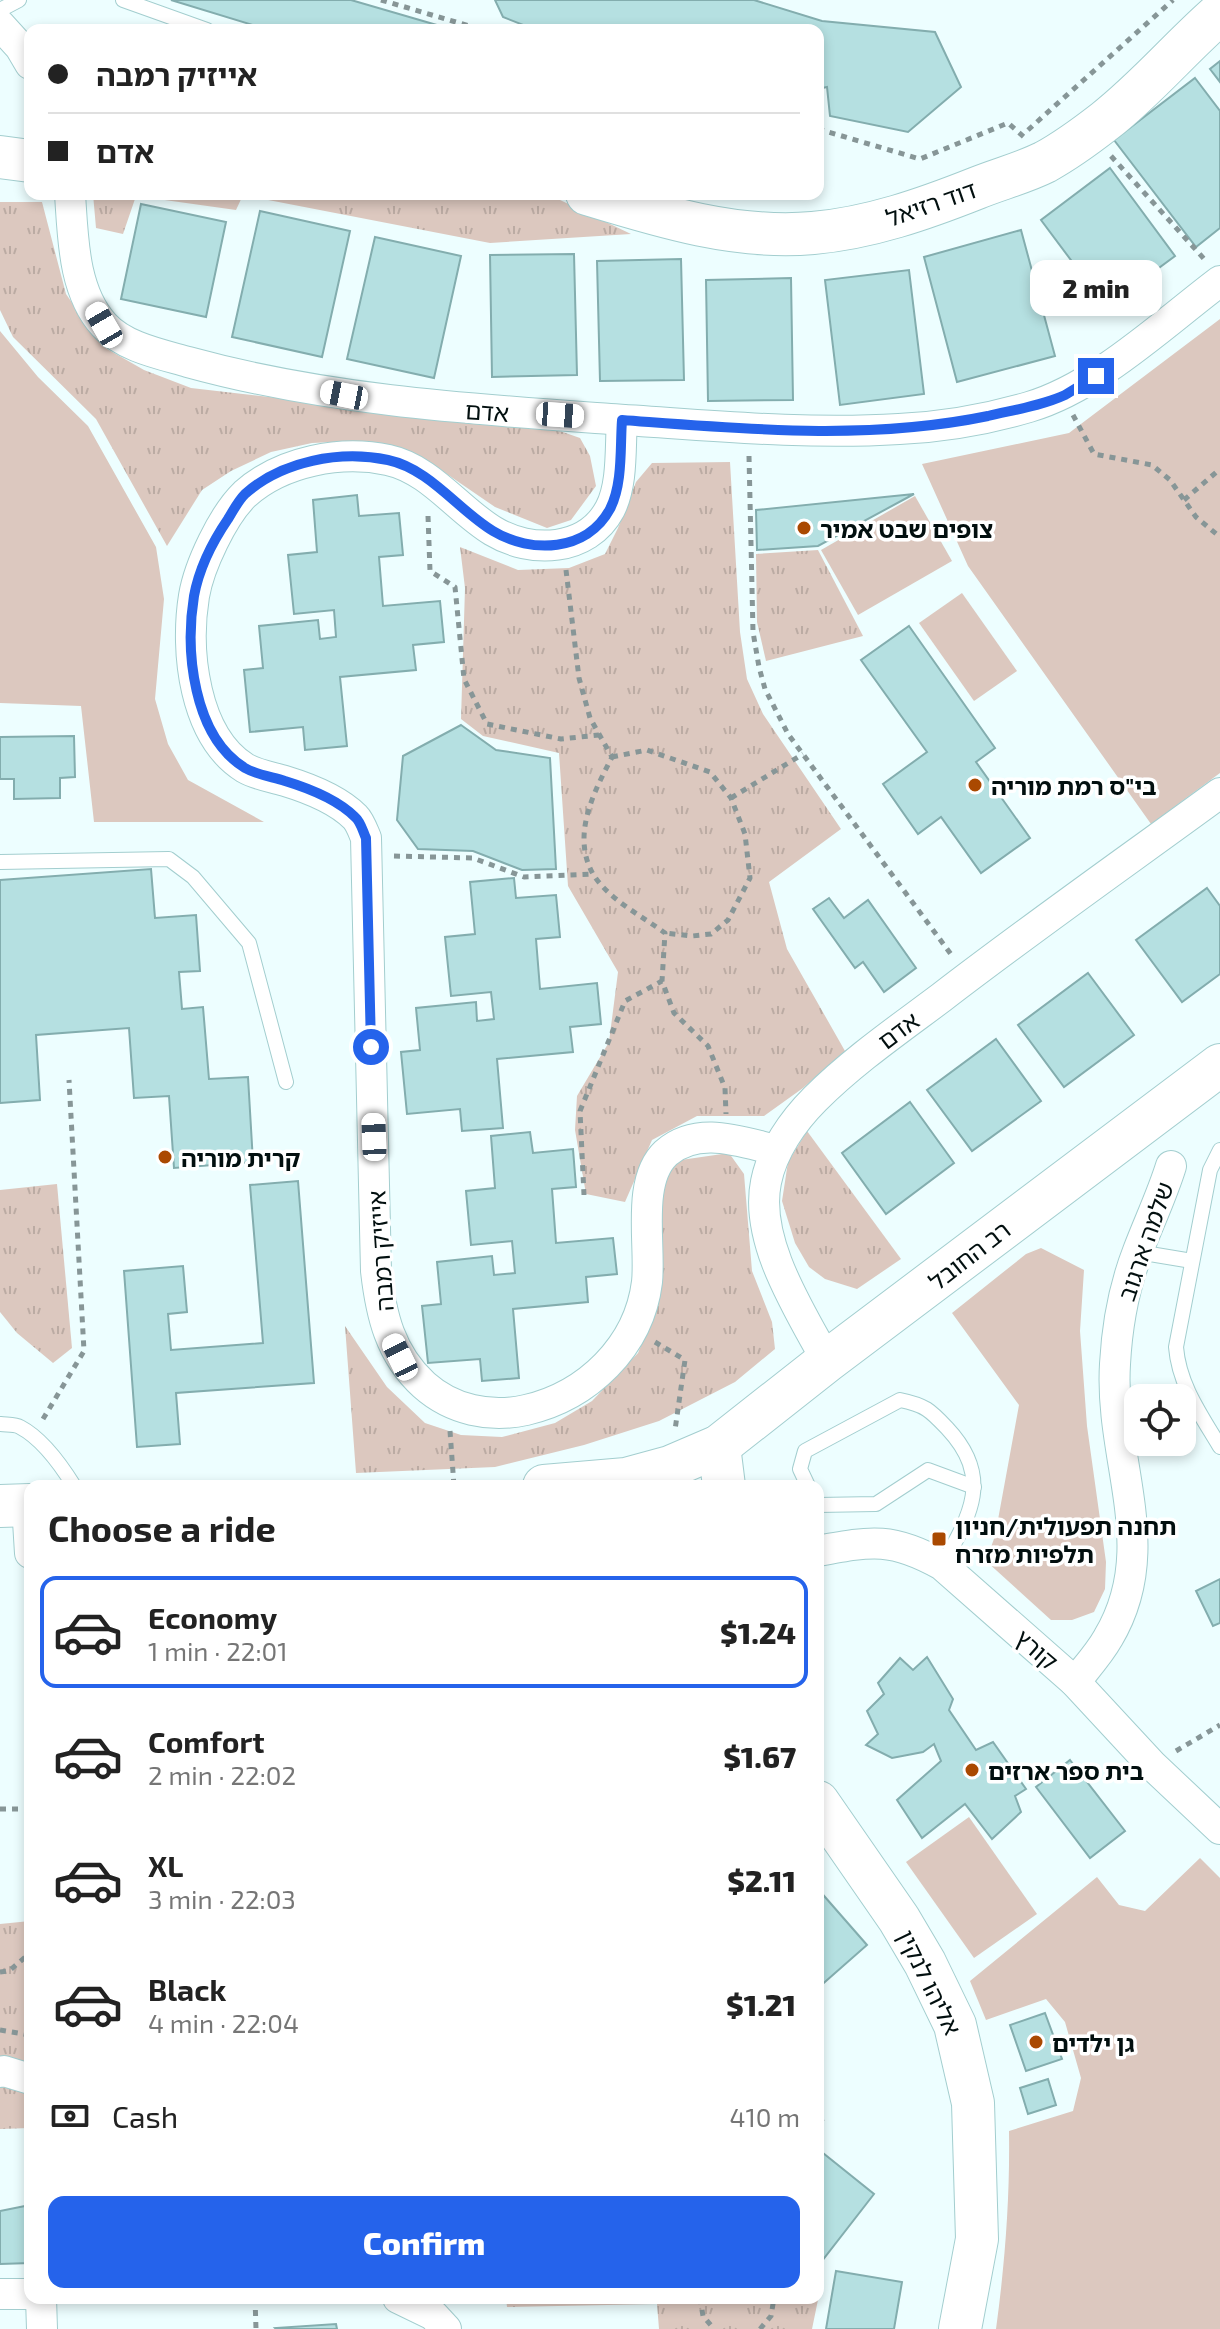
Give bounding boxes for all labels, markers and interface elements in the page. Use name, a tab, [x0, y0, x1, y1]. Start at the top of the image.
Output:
text: אייזיק רמבה	[96, 56, 257, 92]
text: אדם	[96, 133, 154, 169]
street label: דוד רזיאל	[882, 174, 980, 232]
callout: 2 min	[1030, 260, 1162, 316]
text: 2 min	[1062, 272, 1130, 303]
car	[82, 298, 126, 352]
route end	[1078, 358, 1114, 394]
car	[318, 379, 370, 411]
street label: אדם	[464, 395, 510, 427]
car	[535, 401, 585, 429]
place label: צופים שבט אמיר	[820, 514, 993, 543]
marker: צופים שבט אמיר	[795, 519, 813, 537]
place label: בי"ס רמת מוריה	[991, 771, 1156, 800]
marker: בי"ס רמת מוריה	[966, 776, 984, 794]
street label: אדם	[872, 1005, 924, 1055]
route start	[353, 1029, 389, 1065]
car	[361, 1113, 387, 1161]
place label: קרית מוריה	[181, 1143, 301, 1172]
marker: קרית מוריה	[156, 1148, 174, 1166]
street label: שלמה ארגוב	[1111, 1178, 1179, 1304]
street label: אייזיק רמבה	[361, 1190, 399, 1312]
street label: רב החובל	[923, 1214, 1015, 1296]
car	[379, 1330, 421, 1384]
map controls	[1124, 1384, 1196, 1456]
button: locate	[1124, 1384, 1196, 1456]
text: Choose a ride	[48, 1506, 276, 1549]
place label: תחנה תפעולית/חניון תלפיות מזרח	[955, 1511, 1177, 1568]
marker: תחנה תפעולית/חניון תלפיות מזרח	[930, 1530, 948, 1548]
icon: car	[52, 1596, 124, 1668]
text: Economy	[148, 1599, 277, 1635]
text: $1.24	[720, 1614, 796, 1650]
street label: קורץ	[1010, 1623, 1064, 1675]
text: 1 min · 22:01	[148, 1635, 288, 1666]
icon: car	[52, 1720, 124, 1792]
text: Comfort	[148, 1723, 265, 1759]
text: $1.67	[723, 1738, 796, 1774]
place label: בית ספר ארזים	[988, 1756, 1144, 1785]
text: 2 min · 22:02	[148, 1759, 296, 1790]
marker: בית ספר ארזים	[963, 1761, 981, 1779]
icon: car	[52, 1844, 124, 1916]
text: XL	[148, 1847, 183, 1883]
text: $2.11	[727, 1862, 796, 1898]
text: 3 min · 22:03	[148, 1883, 296, 1914]
street label: אליהו לנקין	[892, 1925, 968, 2039]
icon: car	[52, 1968, 124, 2040]
text: Black	[148, 1971, 226, 2007]
text: $1.21	[726, 1986, 796, 2022]
text: 4 min · 22:04	[148, 2007, 299, 2038]
place label: גן ילדים	[1052, 2028, 1135, 2057]
marker: גן ילדים	[1027, 2033, 1045, 2051]
icon: cash	[48, 2094, 92, 2138]
text: Cash	[112, 2098, 178, 2134]
text: 410 m	[729, 2101, 800, 2132]
button: Confirm	[48, 2196, 800, 2288]

